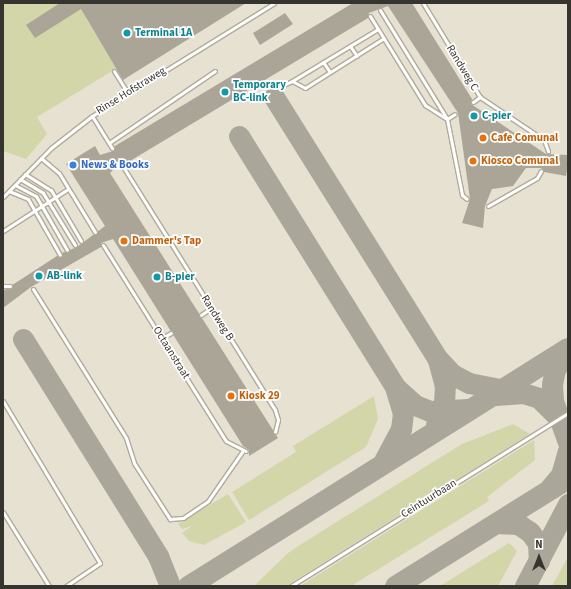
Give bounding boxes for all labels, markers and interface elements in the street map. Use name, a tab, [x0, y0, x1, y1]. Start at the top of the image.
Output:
place label: Terminal 1A	[135, 26, 192, 40]
marker: Terminal 1A	[122, 28, 132, 38]
street label: Randweg C	[443, 43, 481, 93]
street label: Rinse Hofstraweg	[94, 64, 168, 118]
place label: Temporary BC-link	[233, 79, 286, 105]
marker: Temporary BC-link	[220, 87, 230, 97]
place label: C-pier	[482, 109, 511, 123]
marker: C-pier	[469, 111, 479, 121]
place label: Cafe Comunal	[491, 131, 558, 145]
marker: Cafe Comunal	[478, 133, 488, 143]
place label: Kiosco Comunal	[481, 154, 558, 168]
marker: Kiosco Comunal	[468, 156, 478, 166]
place label: News & Books	[81, 158, 149, 172]
marker: News & Books	[68, 160, 78, 170]
place label: Dammer's Tap	[132, 234, 201, 248]
marker: Dammer's Tap	[119, 236, 129, 246]
place label: AB-link	[47, 269, 82, 283]
place label: B-pier	[165, 270, 195, 284]
marker: AB-link	[34, 271, 44, 281]
marker: B-pier	[152, 272, 162, 282]
street label: Randweg B	[198, 293, 236, 343]
street label: Octaanstraat	[150, 324, 192, 382]
place label: Kiosk 29	[239, 389, 280, 403]
marker: Kiosk 29	[226, 391, 236, 401]
street label: Ceintuurbaan	[399, 477, 459, 521]
north arrow	[519, 537, 559, 577]
text: N	[535, 537, 543, 552]

